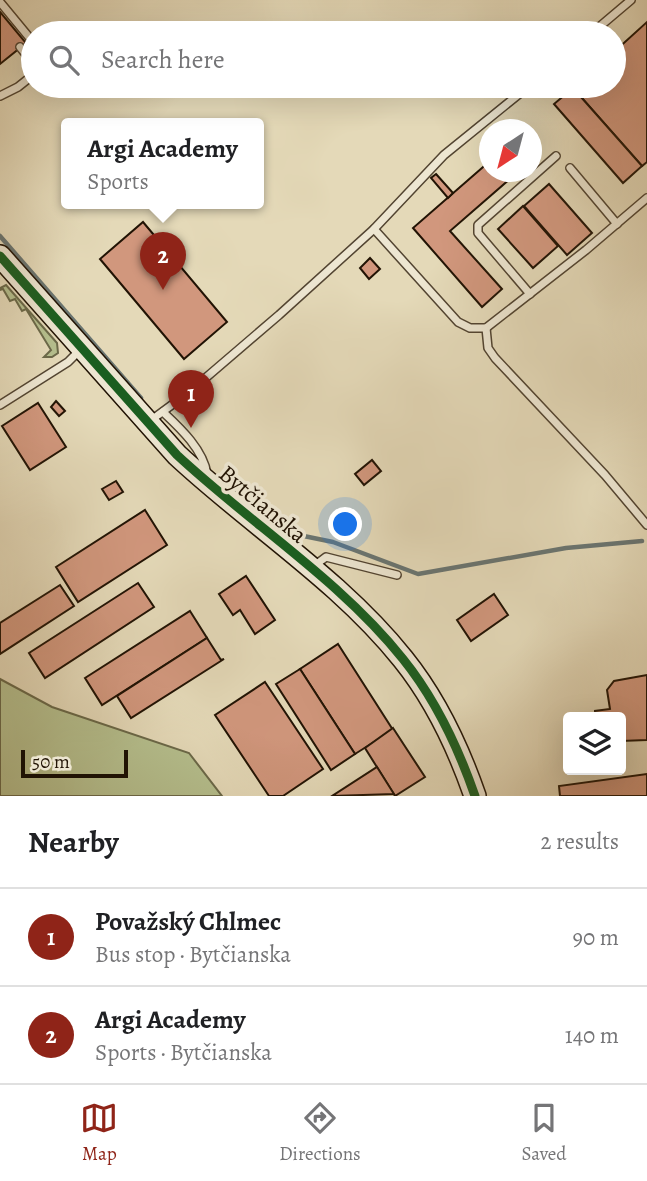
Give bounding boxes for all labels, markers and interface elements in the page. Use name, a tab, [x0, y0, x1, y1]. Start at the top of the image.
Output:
search box	[21, 21, 626, 98]
icon: search	[45, 41, 83, 79]
text: Search here	[101, 42, 225, 77]
popup	[61, 118, 264, 209]
north arrow	[479, 119, 542, 182]
text: Argi Academy	[87, 131, 238, 166]
text: Sports	[87, 166, 149, 197]
pin: 2	[140, 232, 186, 290]
pin: 1	[168, 370, 214, 428]
street label: Bytčianska	[212, 458, 315, 551]
your location	[328, 507, 362, 541]
map controls	[563, 712, 626, 775]
button: layers	[563, 712, 626, 775]
scale bar	[21, 747, 128, 779]
text: 50 m	[32, 749, 70, 775]
text: Nearby	[28, 822, 119, 862]
text: 2 results	[541, 826, 619, 857]
text: Považský Chlmec	[95, 904, 281, 939]
text: 1	[47, 922, 55, 953]
text: 90 m	[573, 922, 619, 953]
text: Bus stop · Bytčianska	[95, 939, 291, 970]
text: Argi Academy	[95, 1002, 245, 1037]
text: 2	[45, 1020, 57, 1051]
text: 140 m	[565, 1020, 619, 1051]
text: Sports · Bytčianska	[95, 1037, 272, 1068]
tab: Map	[80, 1099, 118, 1167]
tab: Directions	[279, 1099, 361, 1167]
tab: Saved	[522, 1099, 567, 1167]

